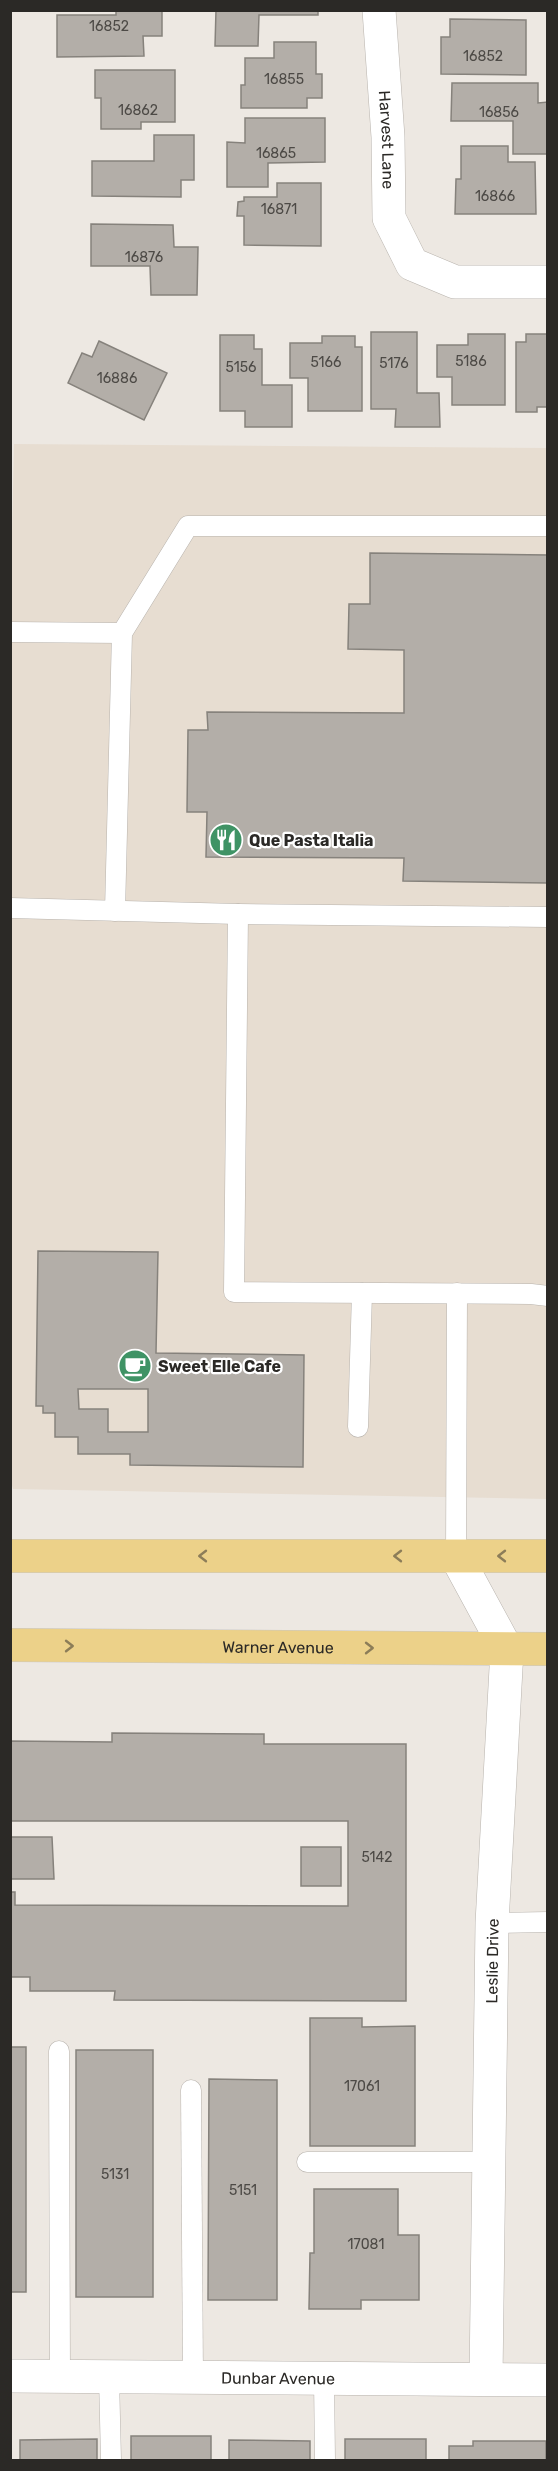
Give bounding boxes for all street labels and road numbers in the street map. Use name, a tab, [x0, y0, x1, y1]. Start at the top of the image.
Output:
street label: Harvest Lane	[375, 90, 398, 189]
street label: Warner Avenue	[222, 1638, 334, 1657]
street label: Leslie Drive	[482, 1918, 503, 2004]
street label: Dunbar Avenue	[221, 2369, 335, 2388]

